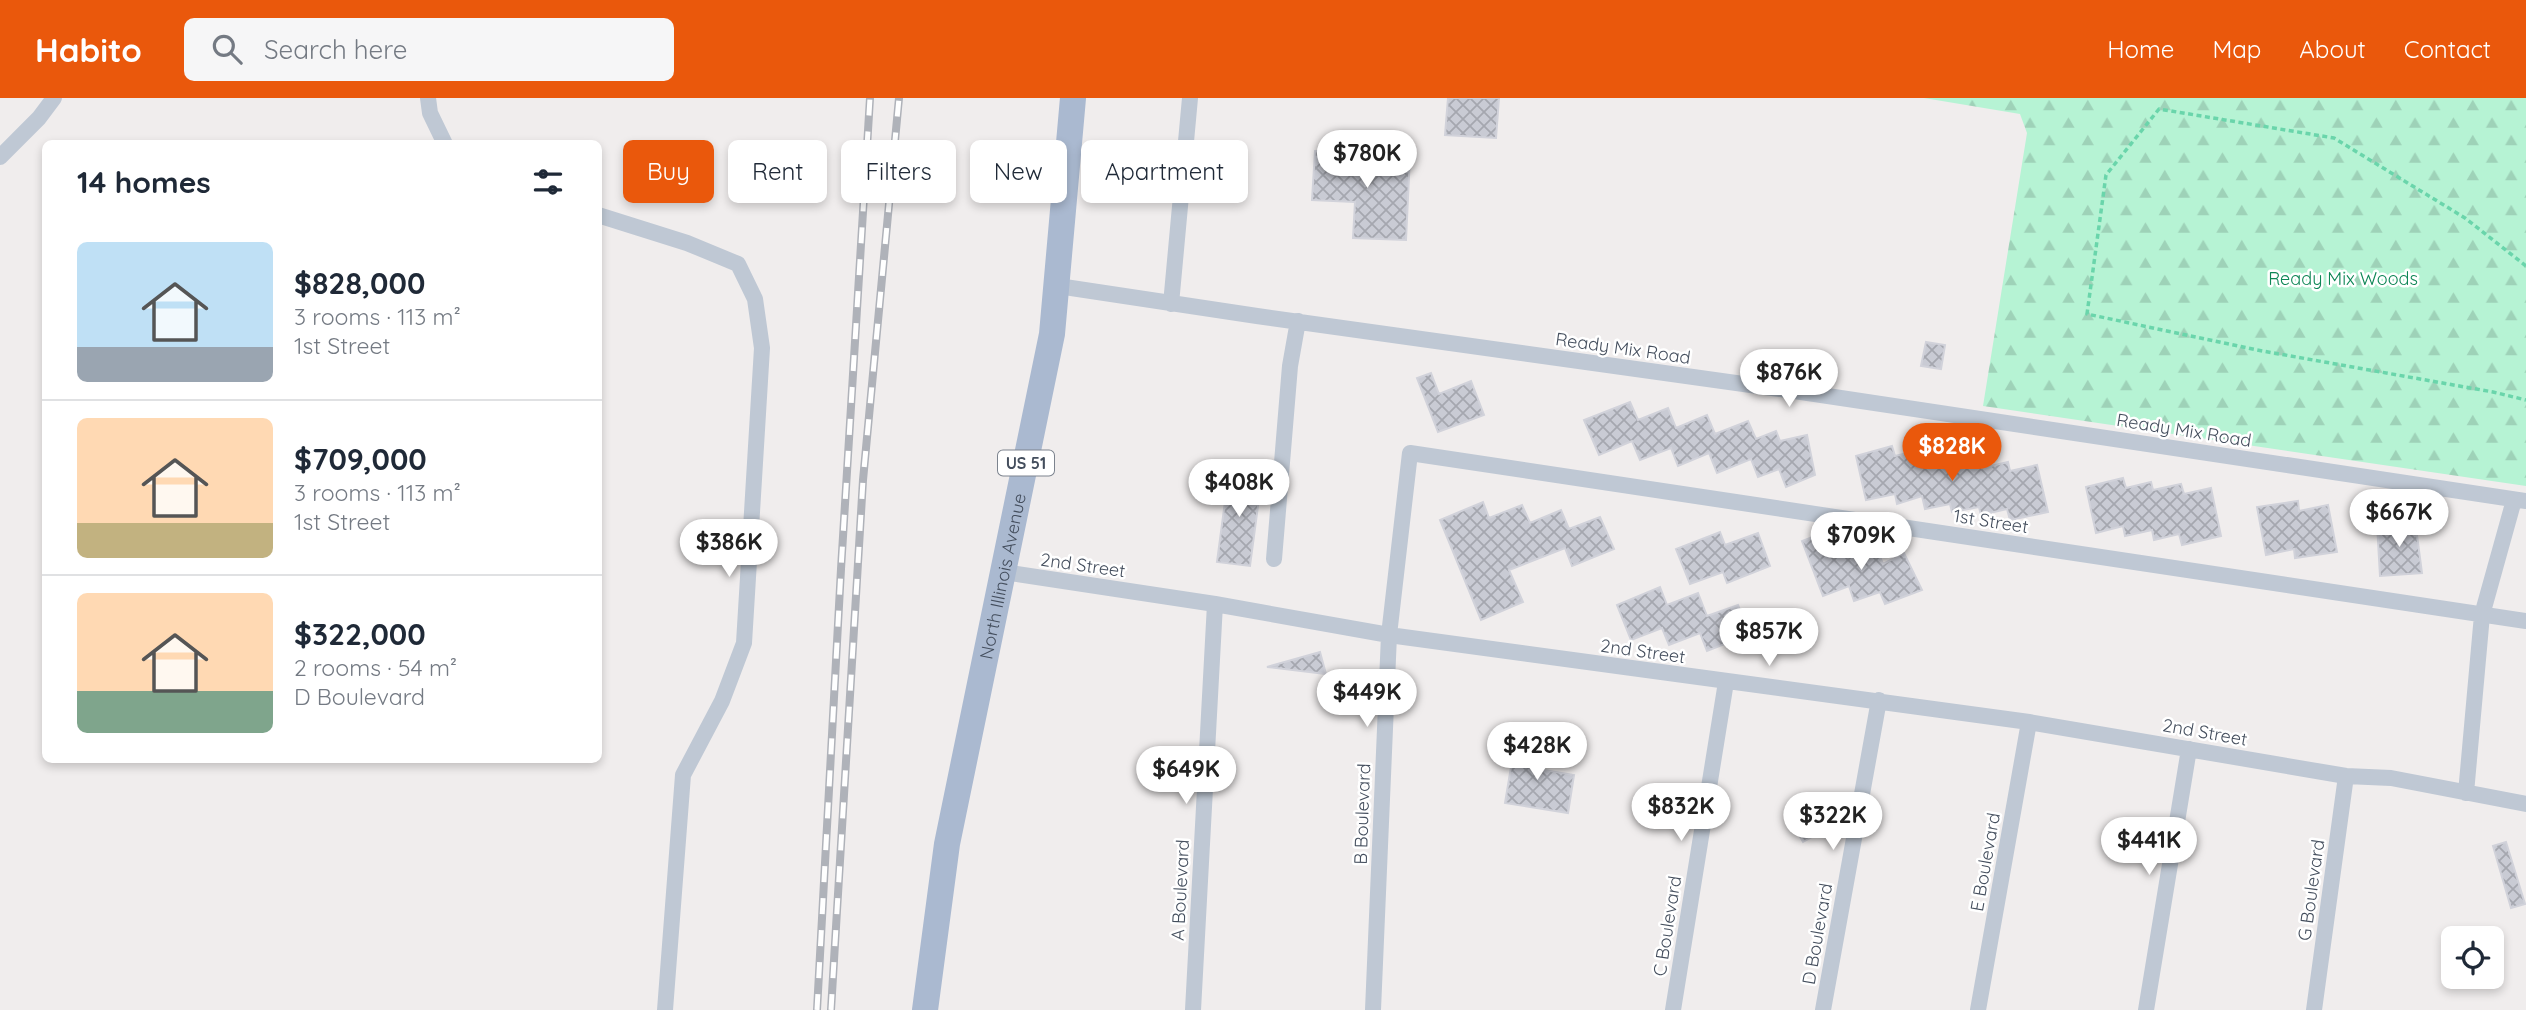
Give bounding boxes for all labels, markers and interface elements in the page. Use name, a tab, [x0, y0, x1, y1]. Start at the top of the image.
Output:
search box	[184, 18, 674, 81]
text: Habito	[35, 29, 142, 70]
icon: search	[208, 30, 246, 68]
text: Search here	[264, 33, 407, 66]
text: Home	[2107, 34, 2174, 64]
text: Map	[2212, 34, 2261, 64]
text: About	[2299, 34, 2366, 64]
text: Contact	[2404, 34, 2491, 64]
pin: $780K	[1318, 130, 1416, 190]
text: $780K	[1333, 138, 1401, 167]
chip: Buy	[623, 140, 714, 203]
chip: Rent	[728, 140, 827, 203]
chip: Filters	[841, 140, 956, 203]
chip: New	[970, 140, 1067, 203]
chip: Apartment	[1081, 140, 1248, 203]
text: 14 homes	[77, 163, 211, 201]
icon: filters	[529, 163, 567, 201]
text: $828,000	[294, 264, 425, 302]
park label: Ready Mix Woods	[2268, 267, 2418, 290]
icon: home	[133, 270, 217, 354]
text: 3 rooms · 113 m²	[294, 302, 461, 331]
street label: Ready Mix Road	[1554, 327, 1692, 369]
text: 1st Street	[294, 331, 390, 360]
pin: $876K	[1740, 350, 1838, 409]
text: $876K	[1756, 357, 1822, 386]
street label: Ready Mix Road	[2115, 408, 2253, 452]
pin: $828K	[1903, 424, 2001, 483]
text: $828K	[1918, 431, 1986, 460]
text: $709,000	[294, 440, 427, 478]
icon: home	[133, 446, 217, 530]
road number: US 51	[998, 450, 1054, 476]
pin: $408K	[1190, 460, 1288, 519]
text: $408K	[1204, 467, 1274, 496]
text: 3 rooms · 113 m²	[294, 478, 461, 507]
pin: $667K	[2350, 490, 2448, 549]
street label: North Illinois Avenue	[974, 491, 1030, 661]
text: $667K	[2366, 497, 2432, 526]
street label: 1st Street	[1952, 504, 2030, 538]
text: 1st Street	[294, 507, 390, 536]
pin: $709K	[1812, 512, 1910, 572]
pin: $386K	[680, 519, 778, 579]
text: $709K	[1827, 520, 1895, 549]
text: $386K	[696, 527, 762, 556]
street label: 2nd Street	[1039, 548, 1127, 582]
pin: $857K	[1720, 608, 1818, 668]
text: $322,000	[294, 615, 426, 653]
text: $857K	[1735, 616, 1803, 645]
icon: home	[133, 621, 217, 705]
street label: 2nd Street	[1599, 634, 1687, 668]
text: 2 rooms · 54 m²	[294, 653, 457, 682]
pin: $449K	[1318, 670, 1416, 729]
text: $449K	[1333, 677, 1401, 706]
text: D Boulevard	[294, 682, 425, 711]
street label: 2nd Street	[2161, 713, 2249, 751]
pin: $428K	[1488, 722, 1586, 782]
text: $428K	[1503, 730, 1571, 759]
pin: $649K	[1137, 746, 1235, 806]
text: $649K	[1152, 754, 1220, 783]
street label: B Boulevard	[1349, 763, 1375, 865]
pin: $832K	[1632, 784, 1730, 843]
text: $832K	[1648, 791, 1714, 820]
pin: $322K	[1784, 792, 1882, 852]
text: $322K	[1799, 800, 1867, 829]
street label: E Boulevard	[1965, 811, 2005, 913]
pin: $441K	[2100, 818, 2198, 877]
text: $441K	[2117, 825, 2181, 854]
street label: G Boulevard	[2293, 838, 2329, 942]
street label: A Boulevard	[1166, 839, 1194, 941]
street label: C Boulevard	[1648, 874, 1686, 978]
street label: D Boulevard	[1797, 882, 1837, 986]
map controls	[2441, 926, 2504, 989]
button: locate	[2441, 926, 2504, 989]

